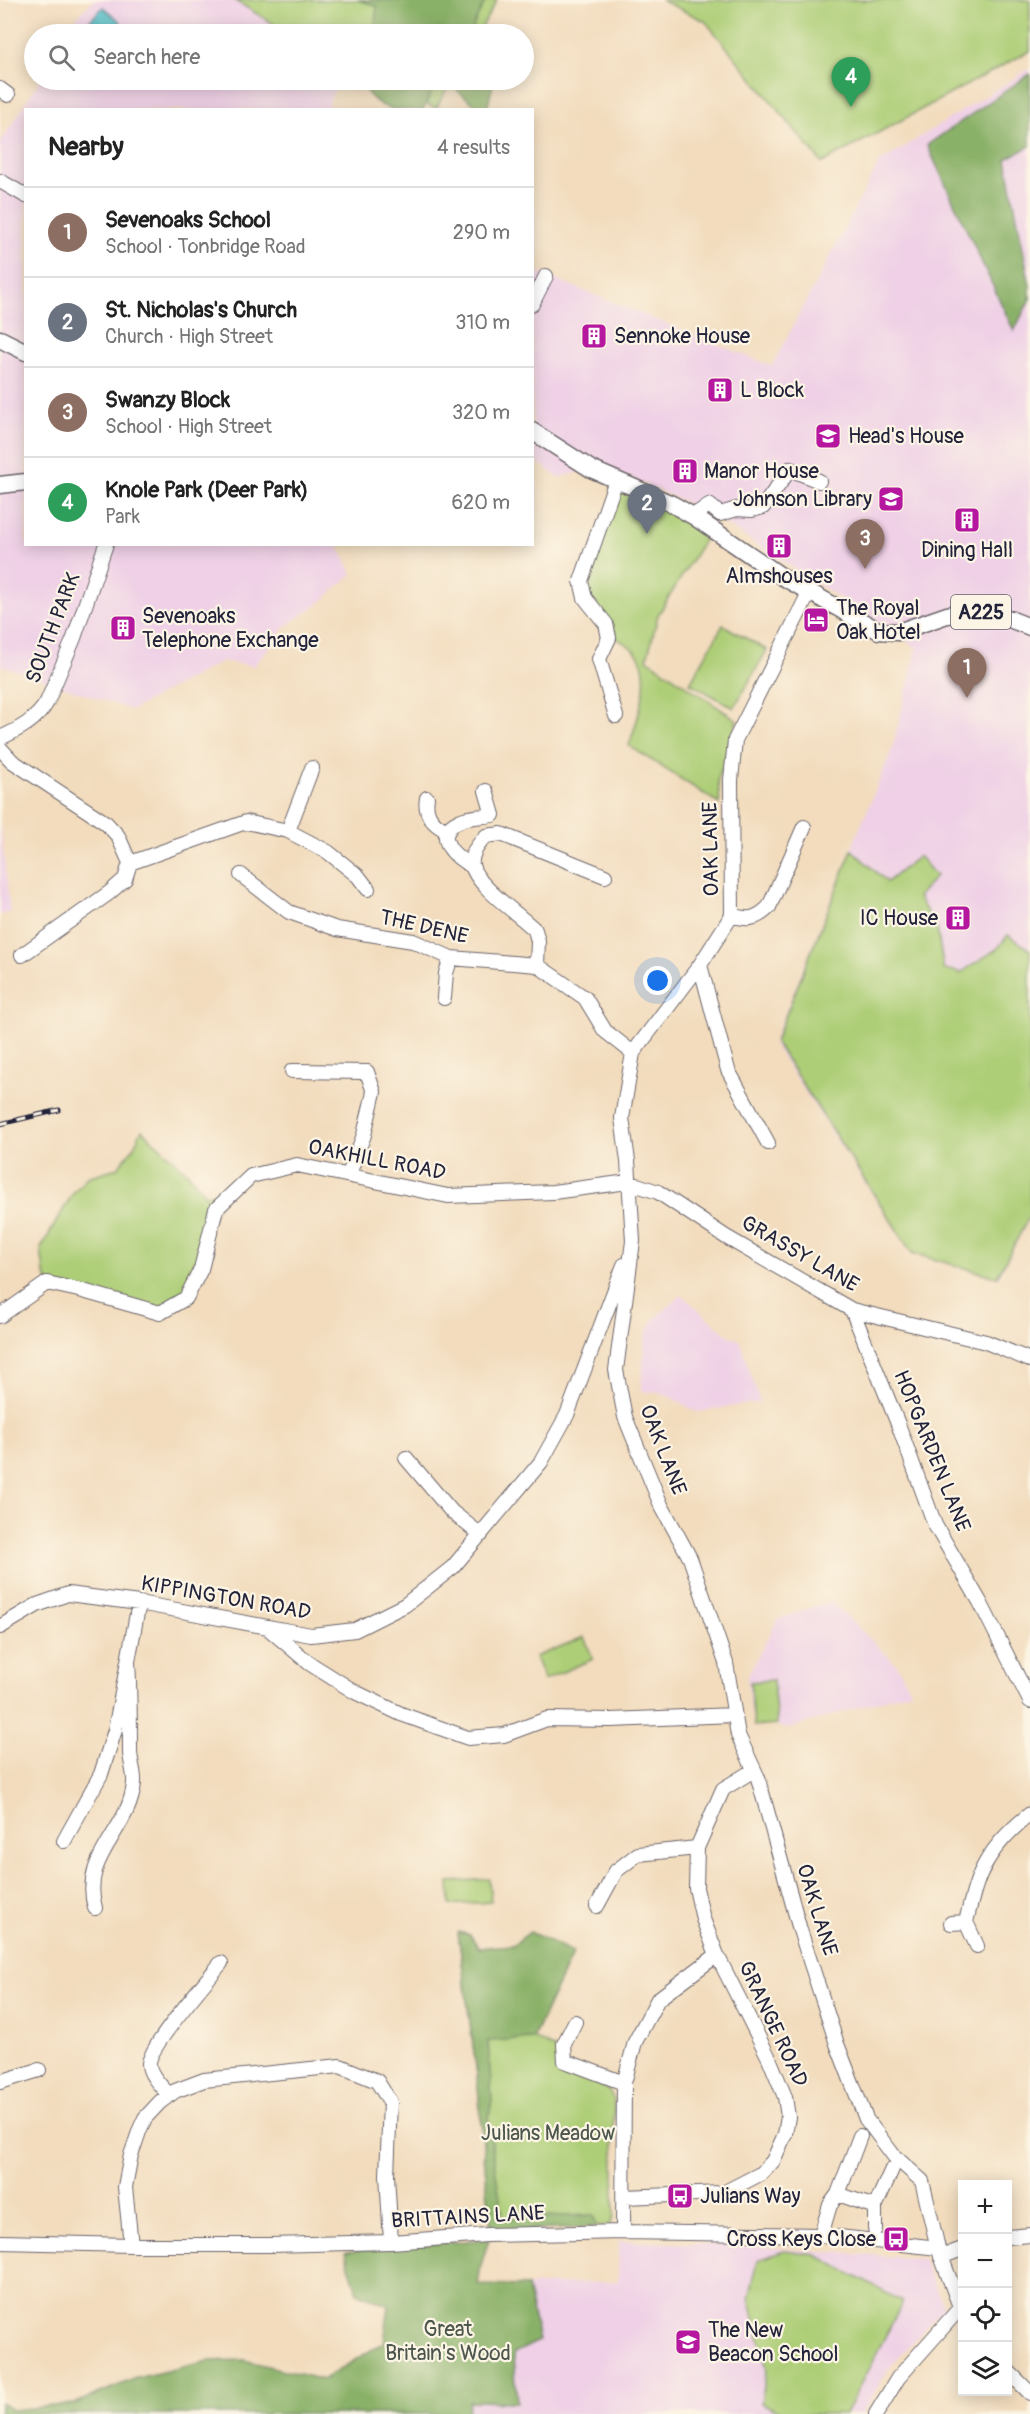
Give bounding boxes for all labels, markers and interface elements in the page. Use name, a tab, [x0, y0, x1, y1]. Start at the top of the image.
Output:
search box	[24, 24, 534, 90]
icon: search	[45, 41, 78, 74]
text: Search here	[93, 43, 200, 71]
pin: 4	[832, 57, 870, 107]
text: Nearby	[48, 131, 124, 163]
text: 4 results	[437, 135, 510, 160]
text: Sevenoaks School	[105, 206, 271, 234]
text: 1	[64, 220, 71, 245]
text: 290 m	[453, 220, 510, 245]
text: School · Tonbridge Road	[105, 234, 306, 259]
text: St. Nicholas's Church	[105, 296, 297, 324]
text: 2	[62, 310, 73, 335]
text: 310 m	[455, 310, 510, 335]
building icon: Sennoke House	[579, 321, 609, 351]
place label: Sennoke House	[614, 323, 751, 350]
text: Church · High Street	[105, 324, 273, 349]
building icon: L Block	[705, 375, 735, 405]
place label: L Block	[740, 377, 804, 404]
text: Swanzy Block	[105, 386, 230, 414]
text: 3	[62, 400, 73, 425]
text: 320 m	[452, 400, 510, 425]
text: School · High Street	[105, 414, 272, 439]
school or university icon: Head's House	[813, 421, 843, 451]
place label: Head's House	[848, 423, 964, 450]
building icon: Manor House	[670, 456, 700, 486]
place label: Manor House	[704, 458, 819, 485]
text: Knole Park (Deer Park)	[105, 476, 309, 504]
pin: 2	[628, 484, 666, 534]
school or university icon: Johnson Library	[876, 484, 906, 514]
place label: Johnson Library	[733, 486, 872, 513]
text: 4	[62, 490, 73, 515]
text: 620 m	[451, 490, 510, 515]
text: Park	[105, 504, 140, 529]
building icon: Dining Hall	[952, 505, 982, 535]
pin: 3	[846, 520, 884, 569]
building icon: Almshouses	[764, 531, 794, 561]
place label: Dining Hall	[921, 537, 1013, 564]
place label: Almshouses	[725, 563, 833, 590]
street label: SOUTH PARK	[19, 568, 87, 687]
place label: The Royal Oak Hotel	[836, 595, 921, 646]
road number: A225	[951, 595, 1011, 629]
place label: Sevenoaks Telephone Exchange	[142, 603, 319, 654]
hotel icon: The Royal Oak Hotel	[801, 605, 831, 635]
building icon: Sevenoaks Telephone Exchange	[108, 613, 138, 643]
pin: 1	[948, 648, 986, 698]
street label: OAK LANE	[697, 801, 725, 897]
building icon: IC House	[943, 903, 973, 933]
street label: THE DENE	[377, 904, 471, 950]
place label: IC House	[860, 905, 939, 932]
your location	[643, 966, 672, 995]
street label: OAKHILL ROAD	[306, 1133, 448, 1187]
street label: GRASSY LANE	[736, 1209, 864, 1299]
street label: HOPGARDEN LANE	[887, 1366, 977, 1536]
street label: OAK LANE	[633, 1401, 693, 1499]
street label: KIPPINGTON ROAD	[139, 1570, 313, 1626]
street label: OAK LANE	[790, 1861, 844, 1959]
street label: GRANGE ROAD	[732, 1957, 814, 2091]
park label: Julians Meadow	[481, 2120, 615, 2147]
map controls	[958, 2180, 1012, 2396]
button: +	[958, 2180, 1012, 2234]
bus stop icon: Julians Way	[665, 2181, 695, 2211]
place label: Julians Way	[700, 2183, 801, 2210]
street label: BRITTAINS LANE	[391, 2199, 546, 2235]
bus stop icon: Cross Keys Close	[881, 2224, 911, 2254]
place label: Cross Keys Close	[726, 2226, 877, 2253]
button: −	[958, 2234, 1012, 2288]
button: locate	[958, 2288, 1012, 2342]
park label: Great Britain's Wood	[385, 2316, 511, 2367]
place label: The New Beacon School	[708, 2317, 839, 2368]
school or university icon: The New Beacon School	[673, 2327, 703, 2357]
button: layers	[958, 2342, 1012, 2396]

